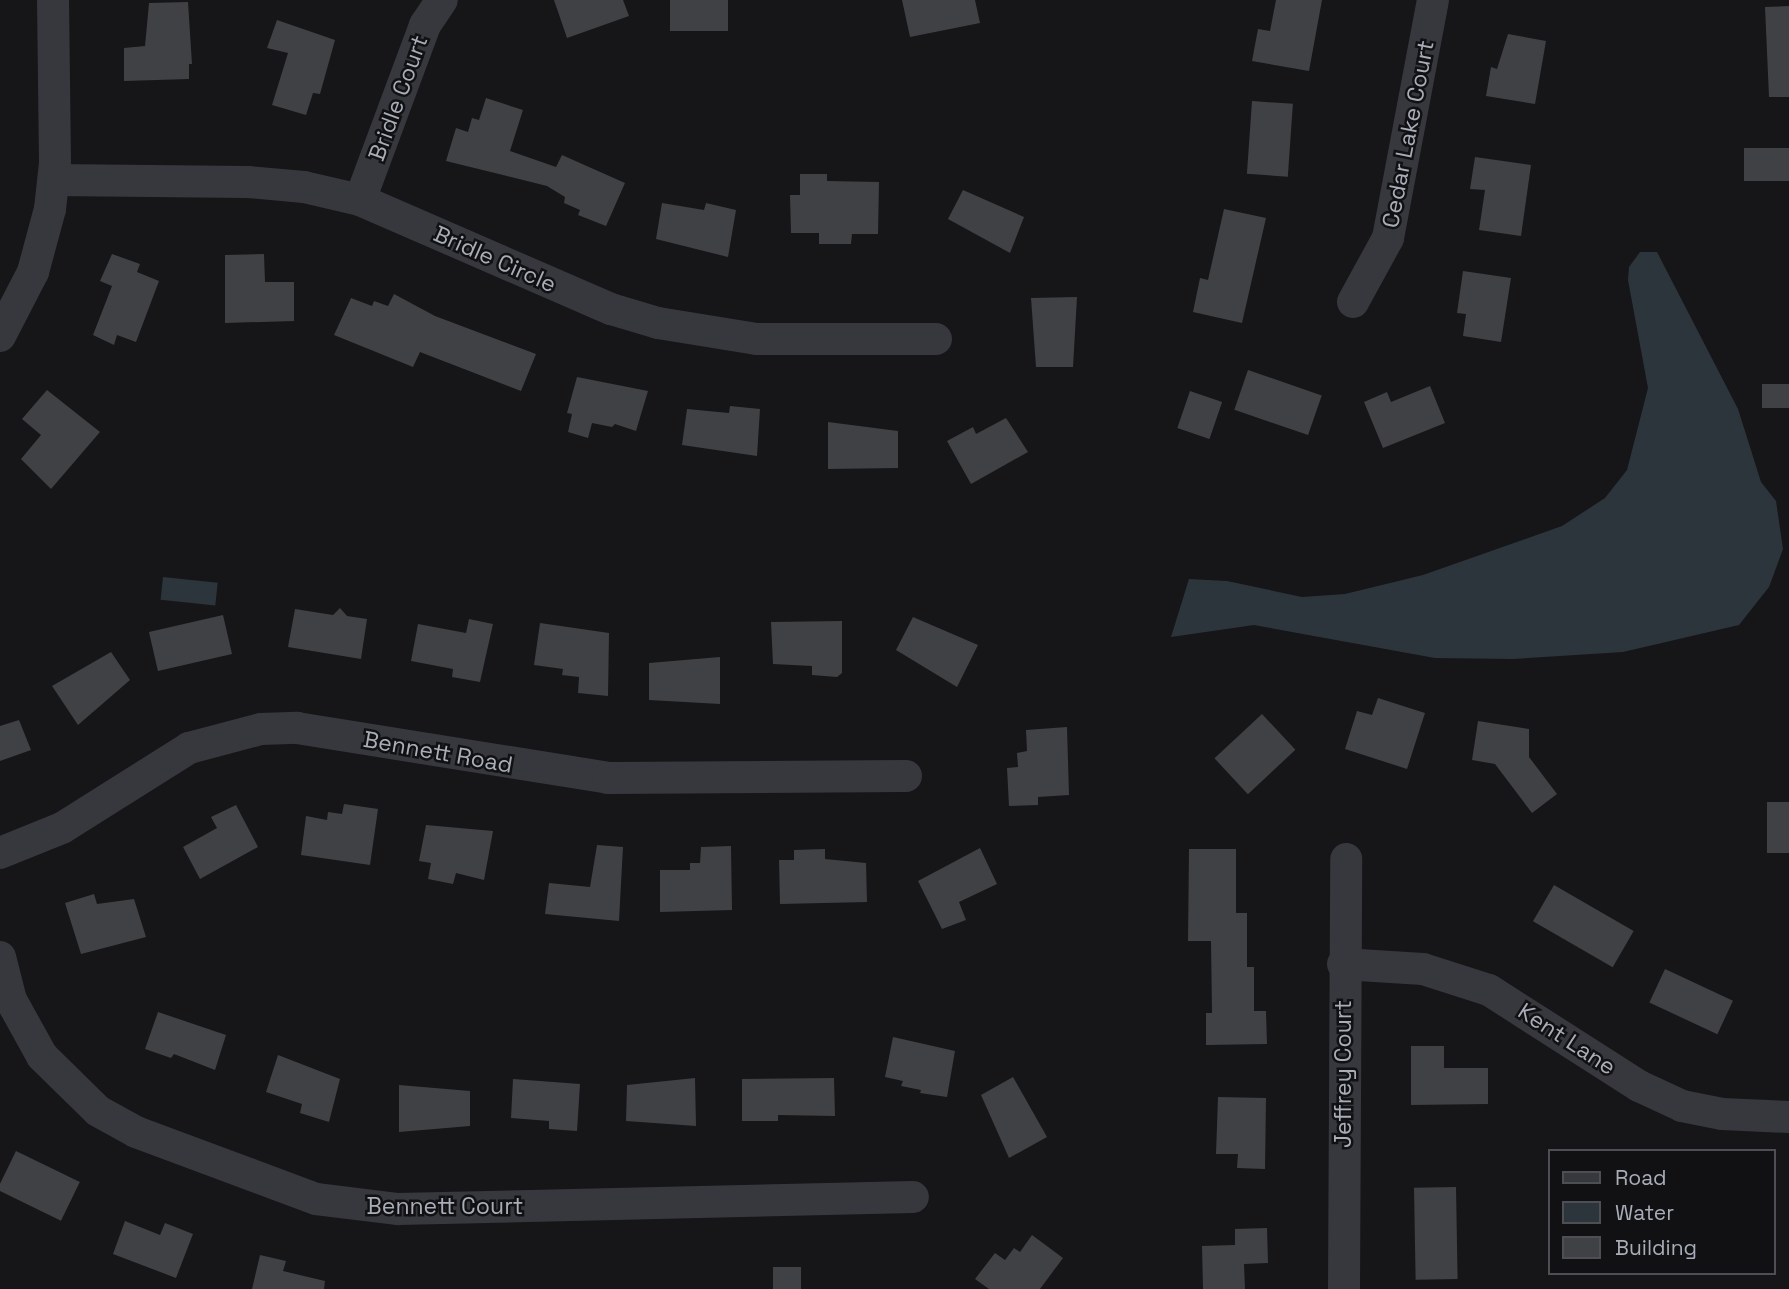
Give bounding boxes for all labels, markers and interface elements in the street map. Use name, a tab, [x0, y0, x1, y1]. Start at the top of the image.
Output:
street label: Bridle Court	[362, 31, 434, 165]
street label: Cedar Lake Court	[1376, 38, 1440, 230]
street label: Bridle Circle	[429, 220, 561, 298]
street label: Bennett Road	[361, 725, 515, 779]
street label: Kent Lane	[1513, 997, 1621, 1081]
street label: Jeffrey Court	[1329, 1000, 1357, 1148]
legend	[1548, 1149, 1775, 1275]
text: Road	[1615, 1164, 1667, 1191]
street label: Bennett Court	[367, 1192, 523, 1220]
text: Water	[1615, 1199, 1674, 1226]
text: Building	[1615, 1234, 1697, 1261]

